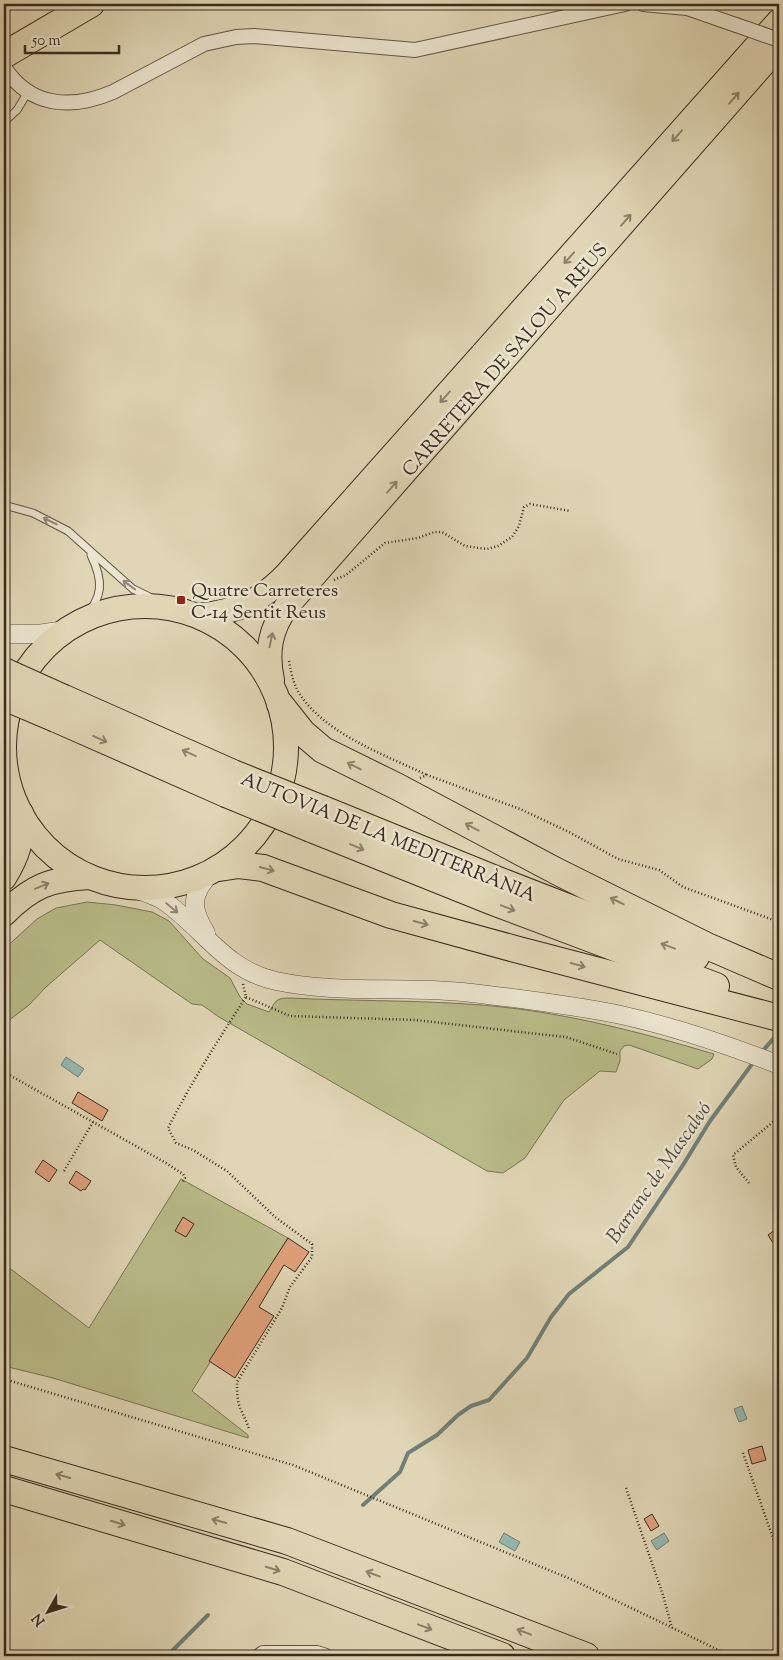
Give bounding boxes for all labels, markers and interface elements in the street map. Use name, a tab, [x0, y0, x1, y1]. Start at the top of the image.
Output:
scale bar	[25, 22, 119, 54]
text: 50 m	[31, 31, 61, 52]
one-way arrow	[728, 92, 739, 105]
one-way arrow	[671, 130, 683, 143]
one-way arrow	[621, 214, 632, 227]
street label: CARRETERA DE SALOU A REUS	[397, 238, 615, 483]
one-way arrow	[563, 251, 575, 264]
one-way arrow	[439, 391, 451, 404]
one-way arrow	[386, 481, 398, 494]
one-way arrow	[43, 516, 58, 525]
place label: Quatre Carreteres C-14 Sentit Reus	[191, 578, 338, 627]
one-way arrow	[122, 580, 136, 590]
marker: Quatre Carreteres C-14 Sentit Reus	[175, 594, 187, 606]
one-way arrow	[266, 633, 276, 649]
one-way arrow	[92, 735, 107, 745]
one-way arrow	[182, 748, 197, 758]
one-way arrow	[347, 761, 362, 770]
street label: AUTOVIA DE LA MEDITERRÀNIA	[236, 767, 540, 910]
one-way arrow	[465, 821, 480, 831]
one-way arrow	[349, 843, 364, 852]
one-way arrow	[259, 865, 275, 875]
one-way arrow	[34, 880, 49, 890]
one-way arrow	[610, 896, 625, 905]
one-way arrow	[165, 902, 178, 913]
one-way arrow	[500, 904, 515, 913]
one-way arrow	[412, 919, 428, 928]
one-way arrow	[661, 941, 676, 950]
one-way arrow	[569, 961, 585, 971]
water label: Barranc de Mascalvó	[600, 1097, 720, 1250]
one-way arrow	[56, 1470, 72, 1480]
one-way arrow	[212, 1516, 228, 1526]
one-way arrow	[109, 1518, 125, 1528]
one-way arrow	[265, 1564, 281, 1574]
one-way arrow	[366, 1569, 381, 1578]
north arrow	[22, 1588, 72, 1638]
text: N	[28, 1608, 51, 1630]
one-way arrow	[417, 1622, 432, 1632]
one-way arrow	[517, 1627, 532, 1637]

